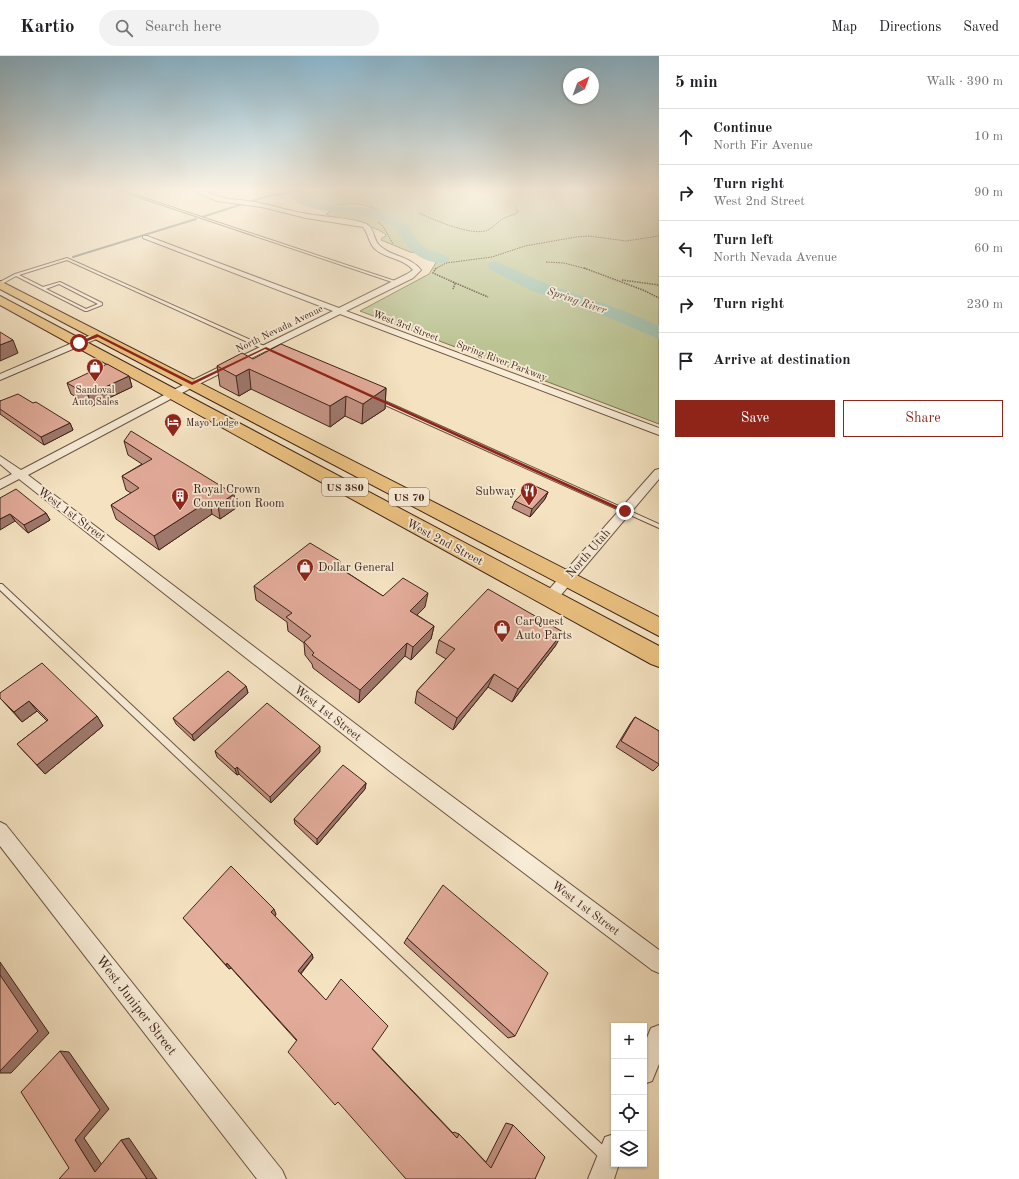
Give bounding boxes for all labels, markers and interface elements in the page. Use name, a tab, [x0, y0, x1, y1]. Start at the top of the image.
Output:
search box	[99, 10, 379, 46]
icon: search	[113, 17, 135, 39]
text: Kartio	[20, 18, 75, 37]
text: Search here	[145, 20, 221, 35]
text: Map	[831, 20, 857, 34]
text: Directions	[879, 20, 941, 34]
text: Saved	[963, 20, 999, 34]
north arrow	[563, 68, 599, 104]
text: 5 min	[675, 74, 718, 91]
text: Walk · 390 m	[926, 75, 1003, 88]
text: Continue	[713, 121, 772, 136]
icon: ahead	[675, 126, 697, 148]
text: 10 m	[974, 130, 1003, 143]
text: North Fir Avenue	[713, 139, 813, 152]
text: Turn right	[713, 177, 784, 192]
icon: right	[675, 182, 697, 204]
text: 90 m	[974, 186, 1003, 199]
text: West 2nd Street	[713, 195, 805, 208]
text: Turn left	[713, 233, 773, 248]
icon: left	[675, 238, 697, 260]
text: 60 m	[974, 242, 1003, 255]
text: North Nevada Avenue	[713, 251, 837, 264]
water label: Spring River	[545, 286, 608, 317]
icon: right	[675, 294, 697, 316]
text: Turn right	[713, 297, 784, 312]
text: 230 m	[966, 298, 1003, 311]
street label: North Nevada Avenue	[234, 303, 325, 354]
street label: West 3rd Street	[371, 309, 440, 343]
route start	[70, 334, 88, 352]
street label: Spring River Parkway	[455, 339, 549, 383]
icon: arrive	[675, 350, 697, 372]
text: Arrive at destination	[713, 353, 851, 368]
shop icon: Sandoval Auto Sales	[85, 357, 105, 382]
place label: Sandoval Auto Sales	[71, 385, 119, 407]
button: Save	[675, 400, 835, 437]
button: Share	[843, 400, 1003, 437]
hotel icon: Mayo Lodge	[163, 412, 183, 437]
place label: Mayo Lodge	[186, 418, 239, 428]
road number: US 380	[322, 478, 368, 496]
restaurant icon: Subway	[519, 481, 539, 506]
place label: Royal Crown Convention Room	[193, 484, 285, 510]
street label: West 1st Street	[35, 485, 108, 544]
building icon: Royal Crown Convention Room	[170, 486, 190, 511]
place label: Subway	[475, 486, 517, 498]
road number: US 70	[389, 488, 429, 506]
route end	[616, 502, 634, 520]
street label: West 2nd Street	[404, 518, 485, 568]
street label: North Utah	[564, 527, 613, 580]
shop icon: Dollar General	[295, 557, 315, 582]
place label: Dollar General	[318, 562, 394, 574]
place label: CarQuest Auto Parts	[515, 616, 572, 642]
shop icon: CarQuest Auto Parts	[492, 618, 512, 643]
street label: West 1st Street	[292, 684, 363, 744]
street label: West 1st Street	[549, 879, 622, 938]
street label: West Juniper Street	[93, 953, 179, 1058]
map controls	[611, 1023, 647, 1167]
button: +	[611, 1023, 647, 1059]
button: −	[611, 1059, 647, 1095]
button: locate	[611, 1095, 647, 1131]
button: layers	[611, 1131, 647, 1167]

